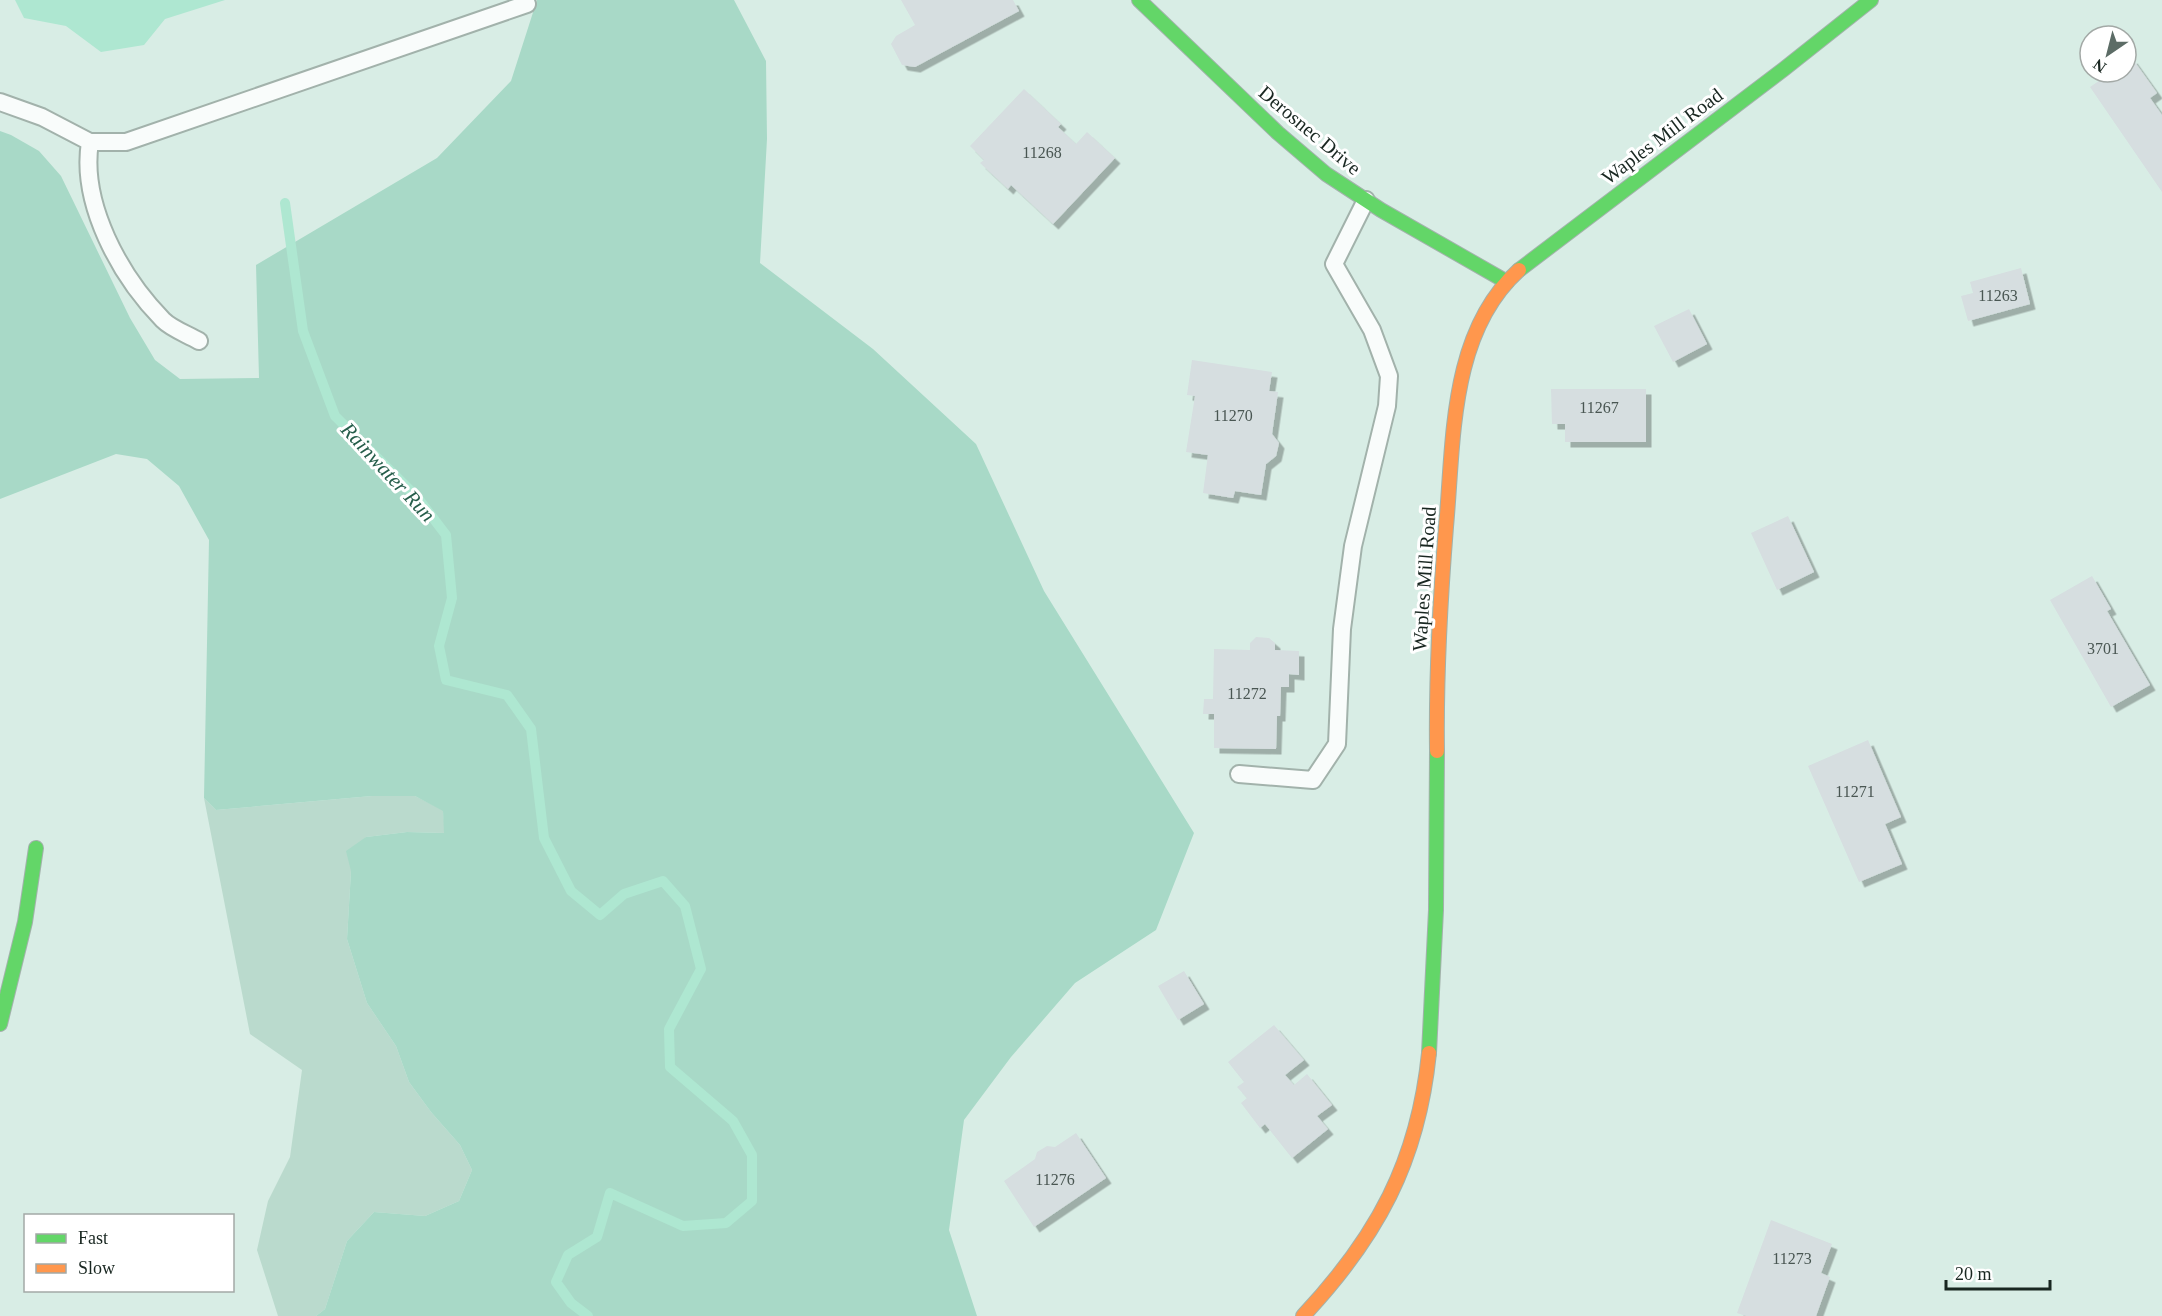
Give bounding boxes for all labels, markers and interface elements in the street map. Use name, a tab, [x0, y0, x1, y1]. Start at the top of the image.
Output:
north arrow	[2078, 24, 2138, 84]
text: N	[2090, 55, 2109, 76]
street label: Derosnec Drive	[1255, 81, 1365, 179]
street label: Waples Mill Road	[1597, 84, 1727, 189]
house number: 11268	[1022, 144, 1062, 161]
house number: 11263	[1978, 287, 2018, 304]
house number: 11267	[1579, 399, 1619, 416]
house number: 11270	[1213, 407, 1253, 424]
water label: Rainwater Run	[335, 417, 440, 526]
street label: Waples Mill Road	[1408, 506, 1441, 652]
house number: 3701	[2087, 640, 2119, 657]
house number: 11272	[1227, 685, 1267, 702]
house number: 11271	[1835, 783, 1875, 800]
house number: 11276	[1035, 1171, 1075, 1188]
legend	[24, 1214, 234, 1292]
text: Fast	[78, 1228, 108, 1248]
house number: 11273	[1772, 1250, 1812, 1267]
scale bar	[1946, 1253, 2050, 1291]
text: Slow	[78, 1258, 115, 1278]
text: 20 m	[1955, 1264, 1992, 1284]

